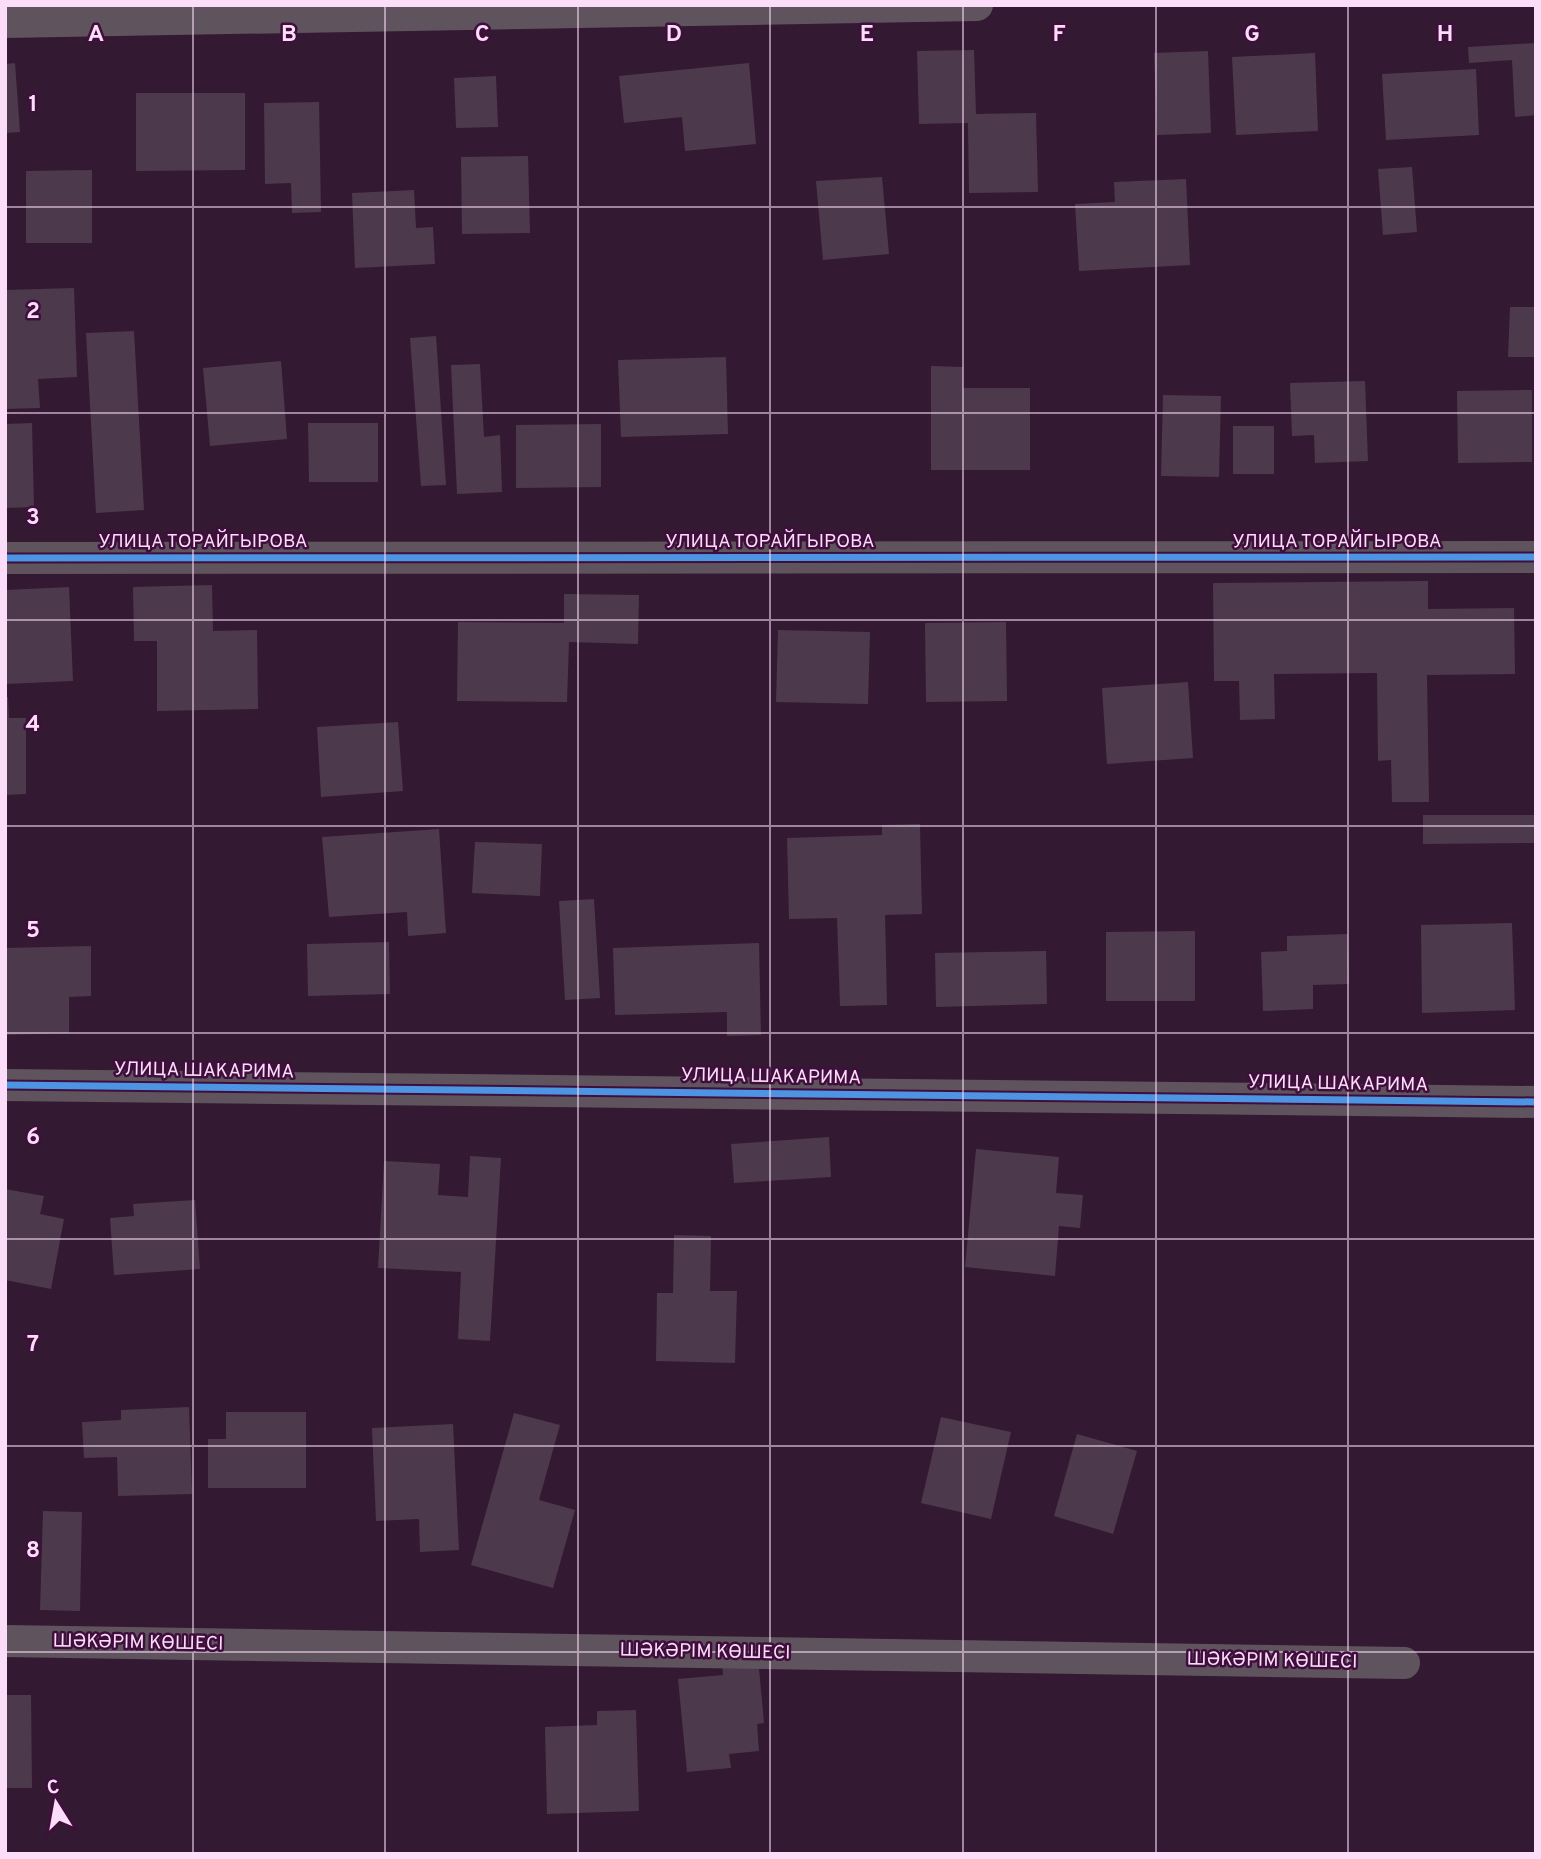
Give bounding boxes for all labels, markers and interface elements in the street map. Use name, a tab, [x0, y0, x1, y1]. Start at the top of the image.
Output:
text: A	[88, 21, 104, 50]
text: B	[281, 21, 297, 50]
text: C	[475, 21, 489, 50]
text: D	[666, 21, 682, 50]
text: E	[860, 21, 874, 50]
text: F	[1052, 21, 1066, 50]
text: G	[1244, 21, 1260, 50]
text: H	[1437, 21, 1453, 50]
text: 1	[28, 91, 38, 120]
text: 2	[26, 298, 40, 327]
text: 3	[26, 504, 40, 533]
street label: УЛИЦА ТОРАЙГЫРОВА	[98, 529, 308, 554]
street label: УЛИЦА ТОРАЙГЫРОВА	[665, 529, 875, 554]
street label: УЛИЦА ТОРАЙГЫРОВА	[1232, 529, 1442, 554]
text: 4	[26, 711, 40, 740]
text: 5	[26, 917, 40, 946]
street label: УЛИЦА ШАКАРИМА	[114, 1057, 294, 1085]
street label: УЛИЦА ШАКАРИМА	[681, 1063, 861, 1091]
street label: УЛИЦА ШАКАРИМА	[1248, 1070, 1428, 1098]
text: 6	[26, 1124, 40, 1153]
text: 7	[27, 1331, 39, 1360]
text: 8	[26, 1537, 40, 1566]
street label: ШӘКӘРІМ КӨШЕСІ	[52, 1630, 224, 1656]
street label: ШӘКӘРІМ КӨШЕСІ	[619, 1639, 791, 1665]
street label: ШӘКӘРІМ КӨШЕСІ	[1186, 1648, 1358, 1674]
north arrow	[21, 1768, 91, 1838]
text: С	[45, 1775, 61, 1801]

